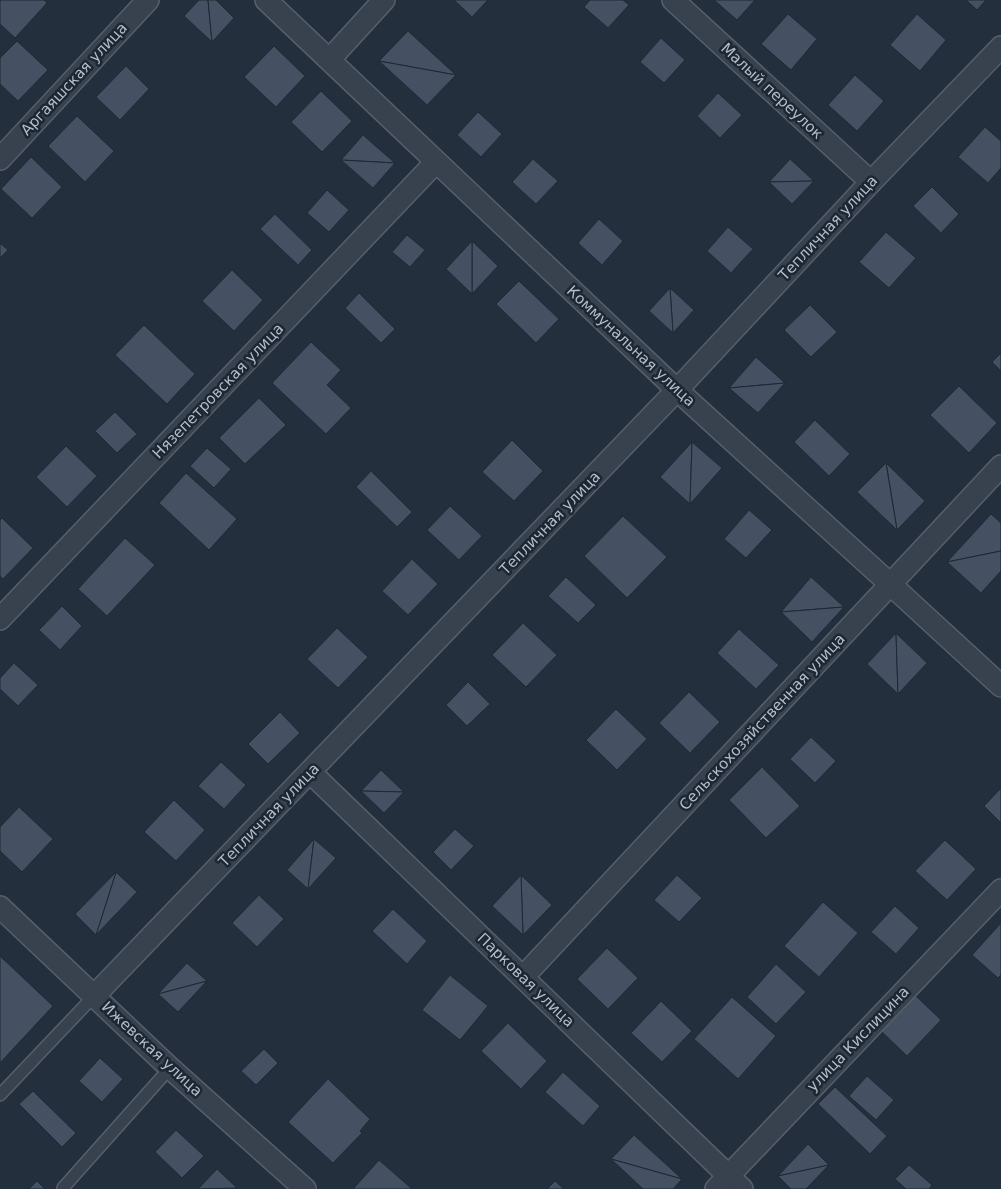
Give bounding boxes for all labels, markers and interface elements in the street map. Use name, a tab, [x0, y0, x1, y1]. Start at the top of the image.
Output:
street label: Аргаяшская улица	[17, 19, 131, 139]
street label: Малый переулок	[717, 39, 827, 143]
street label: Тепличная улица	[774, 172, 881, 285]
street label: Коммунальная улица	[563, 282, 699, 410]
street label: Нязепетровская улица	[149, 320, 287, 462]
street label: Тепличная улица	[495, 468, 604, 579]
street label: Сельскохозяйственная улица	[675, 630, 849, 814]
street label: Тепличная улица	[214, 760, 323, 871]
street label: Парковая улица	[474, 929, 578, 1031]
street label: улица Кислицина	[803, 983, 913, 1095]
street label: Ижевская улица	[98, 998, 206, 1100]

